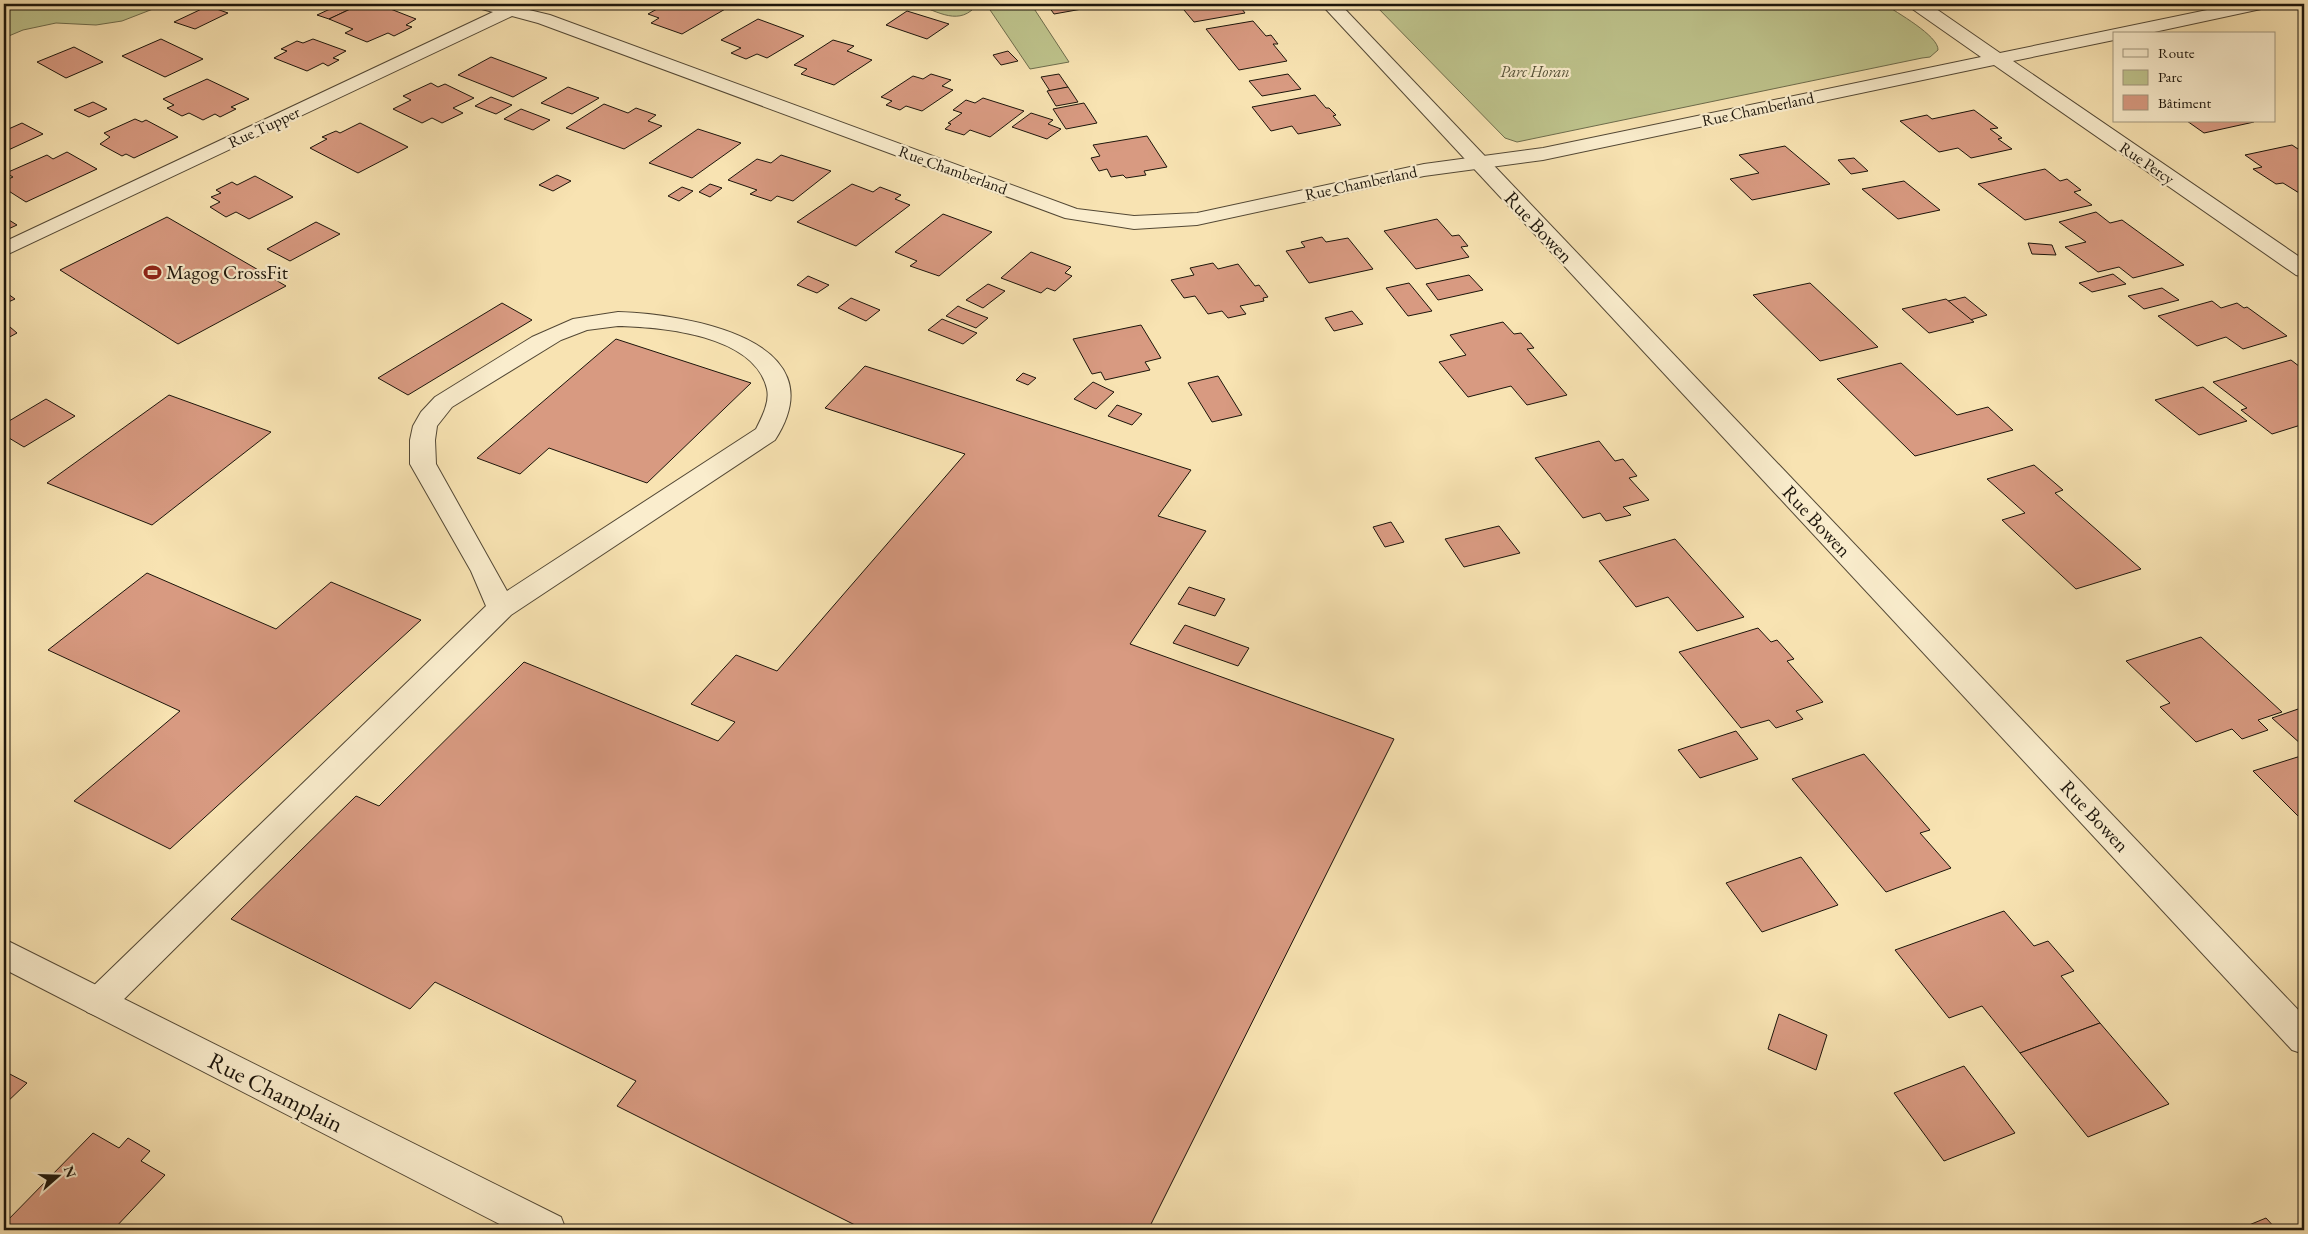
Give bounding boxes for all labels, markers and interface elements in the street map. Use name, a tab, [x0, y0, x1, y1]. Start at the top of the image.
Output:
legend	[2113, 32, 2276, 122]
text: Route	[2158, 43, 2195, 62]
park label: Parc Horan	[1500, 61, 1570, 82]
text: Parc	[2158, 67, 2183, 86]
street label: Rue Chamberland	[1700, 87, 1817, 131]
text: Bâtiment	[2158, 93, 2212, 112]
street label: Rue Tupper	[225, 101, 304, 153]
street label: Rue Percy	[2115, 137, 2179, 190]
street label: Rue Chamberland	[896, 141, 1011, 200]
street label: Rue Chamberland	[1303, 161, 1420, 205]
street label: Rue Bowen	[1499, 185, 1579, 269]
place label: Magog CrossFit	[166, 259, 289, 285]
sports icon: Magog CrossFit	[142, 262, 162, 282]
street label: Rue Bowen	[1777, 479, 1857, 563]
street label: Rue Bowen	[2055, 774, 2135, 858]
street label: Rue Champlain	[203, 1045, 349, 1139]
north arrow	[32, 1152, 82, 1202]
text: N	[60, 1163, 81, 1181]

